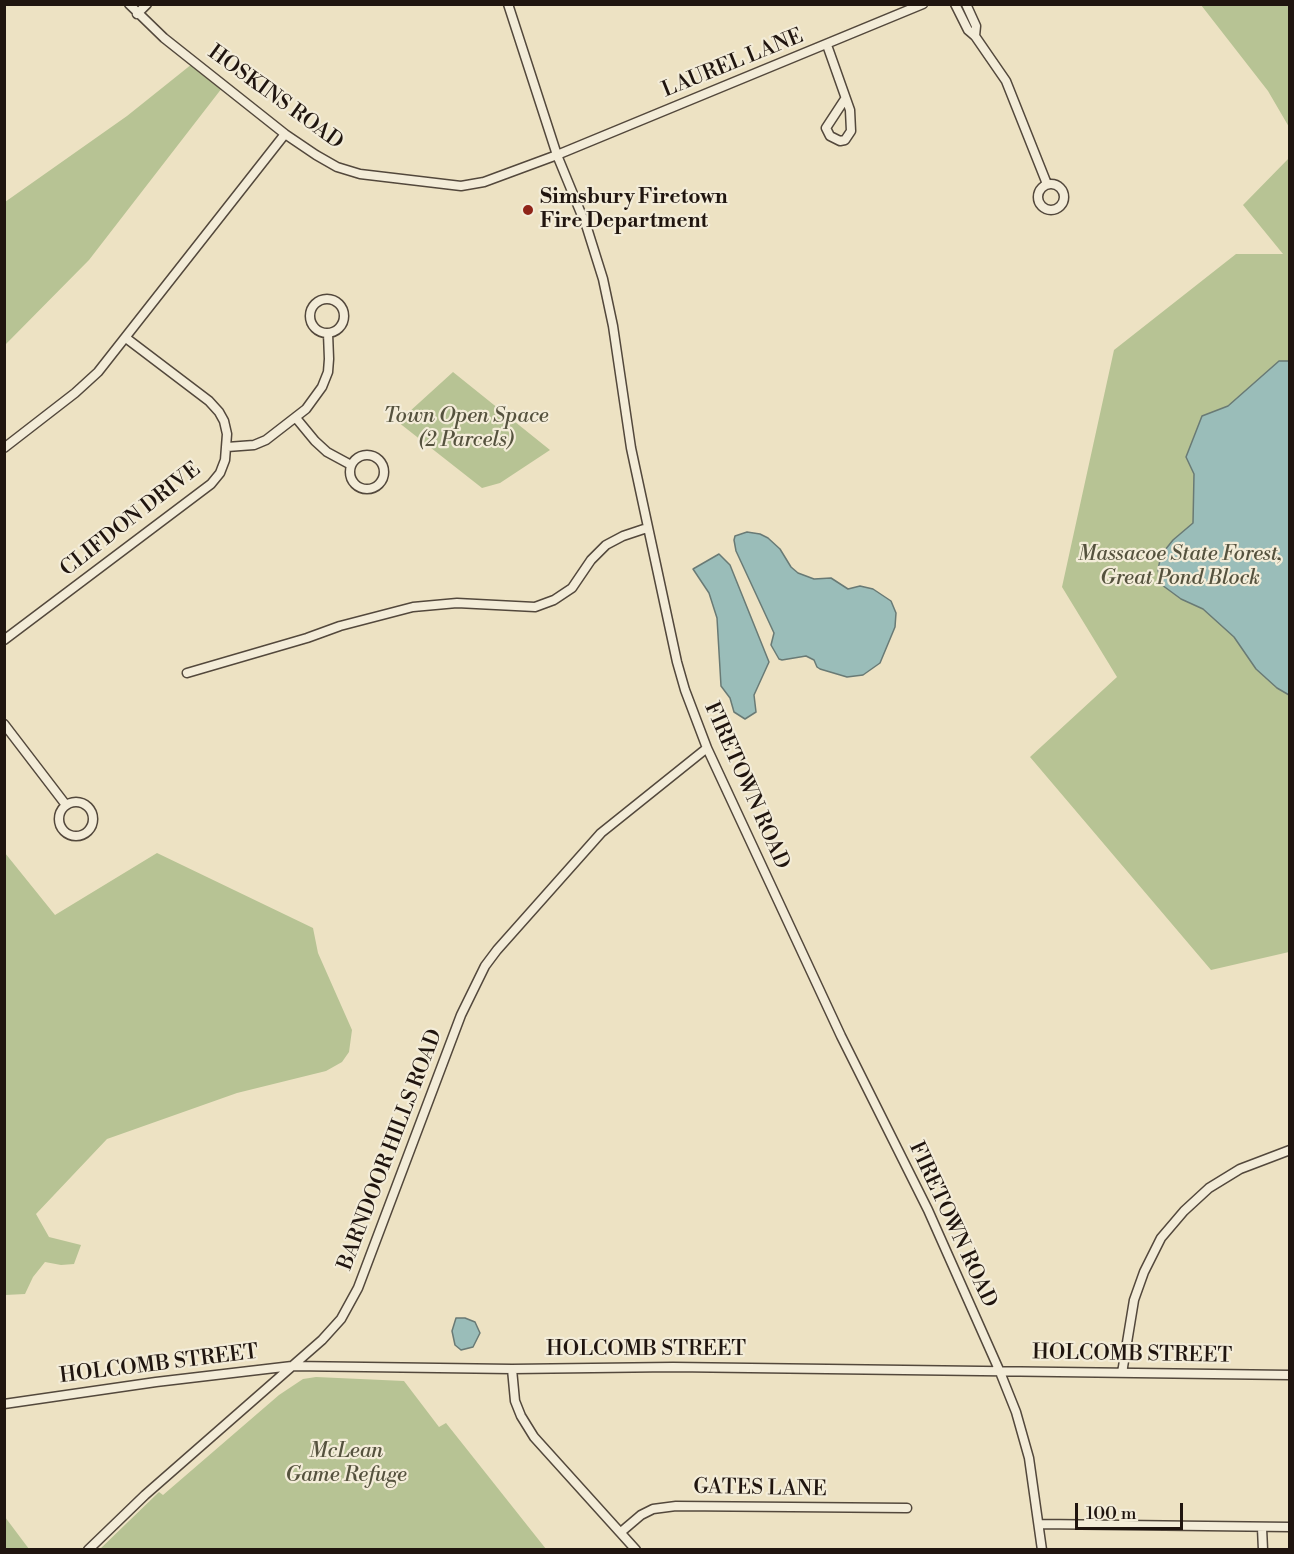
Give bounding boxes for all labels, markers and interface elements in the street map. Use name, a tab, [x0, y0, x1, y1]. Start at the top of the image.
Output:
street label: LAUREL LANE	[659, 24, 807, 104]
street label: HOSKINS ROAD	[202, 41, 348, 155]
place label: Simsbury Firetown Fire Department	[540, 185, 728, 235]
marker: Simsbury Firetown Fire Department	[521, 203, 535, 217]
park label: Town Open Space (2 Parcels)	[383, 404, 549, 454]
street label: CLIFDON DRIVE	[56, 458, 206, 582]
park label: Massacoe State Forest, Great Pond Block	[1078, 542, 1282, 592]
street label: FIRETOWN ROAD	[698, 699, 794, 873]
street label: BARNDOOR HILLS ROAD	[333, 1026, 449, 1274]
street label: FIRETOWN ROAD	[903, 1138, 1001, 1312]
street label: HOLCOMB STREET	[546, 1337, 746, 1363]
street label: HOLCOMB STREET	[58, 1340, 260, 1390]
street label: HOLCOMB STREET	[1032, 1341, 1232, 1369]
park label: McLean Game Refuge	[285, 1439, 407, 1489]
street label: GATES LANE	[693, 1475, 827, 1503]
scale bar	[1078, 1491, 1186, 1529]
text: 100 m	[1086, 1502, 1137, 1525]

